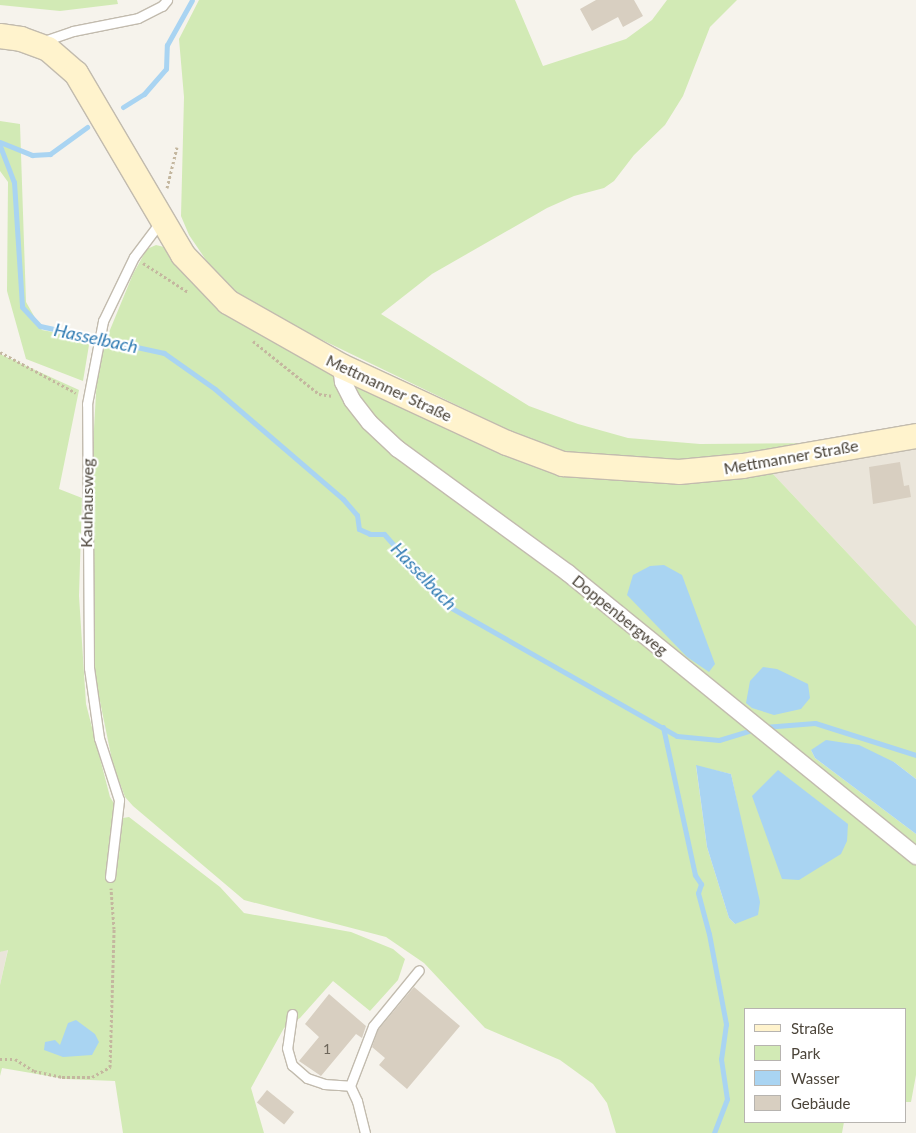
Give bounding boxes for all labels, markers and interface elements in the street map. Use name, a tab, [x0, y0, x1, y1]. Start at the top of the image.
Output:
water label: Hasselbach	[52, 319, 140, 357]
street label: Mettmanner Straße	[323, 350, 455, 426]
street label: Mettmanner Straße	[722, 436, 860, 478]
street label: Kauhausweg	[77, 458, 97, 548]
water label: Hasselbach	[387, 538, 461, 614]
street label: Doppenbergweg	[568, 571, 672, 659]
legend	[744, 1008, 906, 1123]
text: Straße	[791, 1019, 834, 1037]
house number: 1	[323, 1041, 331, 1057]
text: Park	[791, 1044, 820, 1062]
text: Wasser	[791, 1069, 840, 1087]
text: Gebäude	[791, 1094, 850, 1112]

